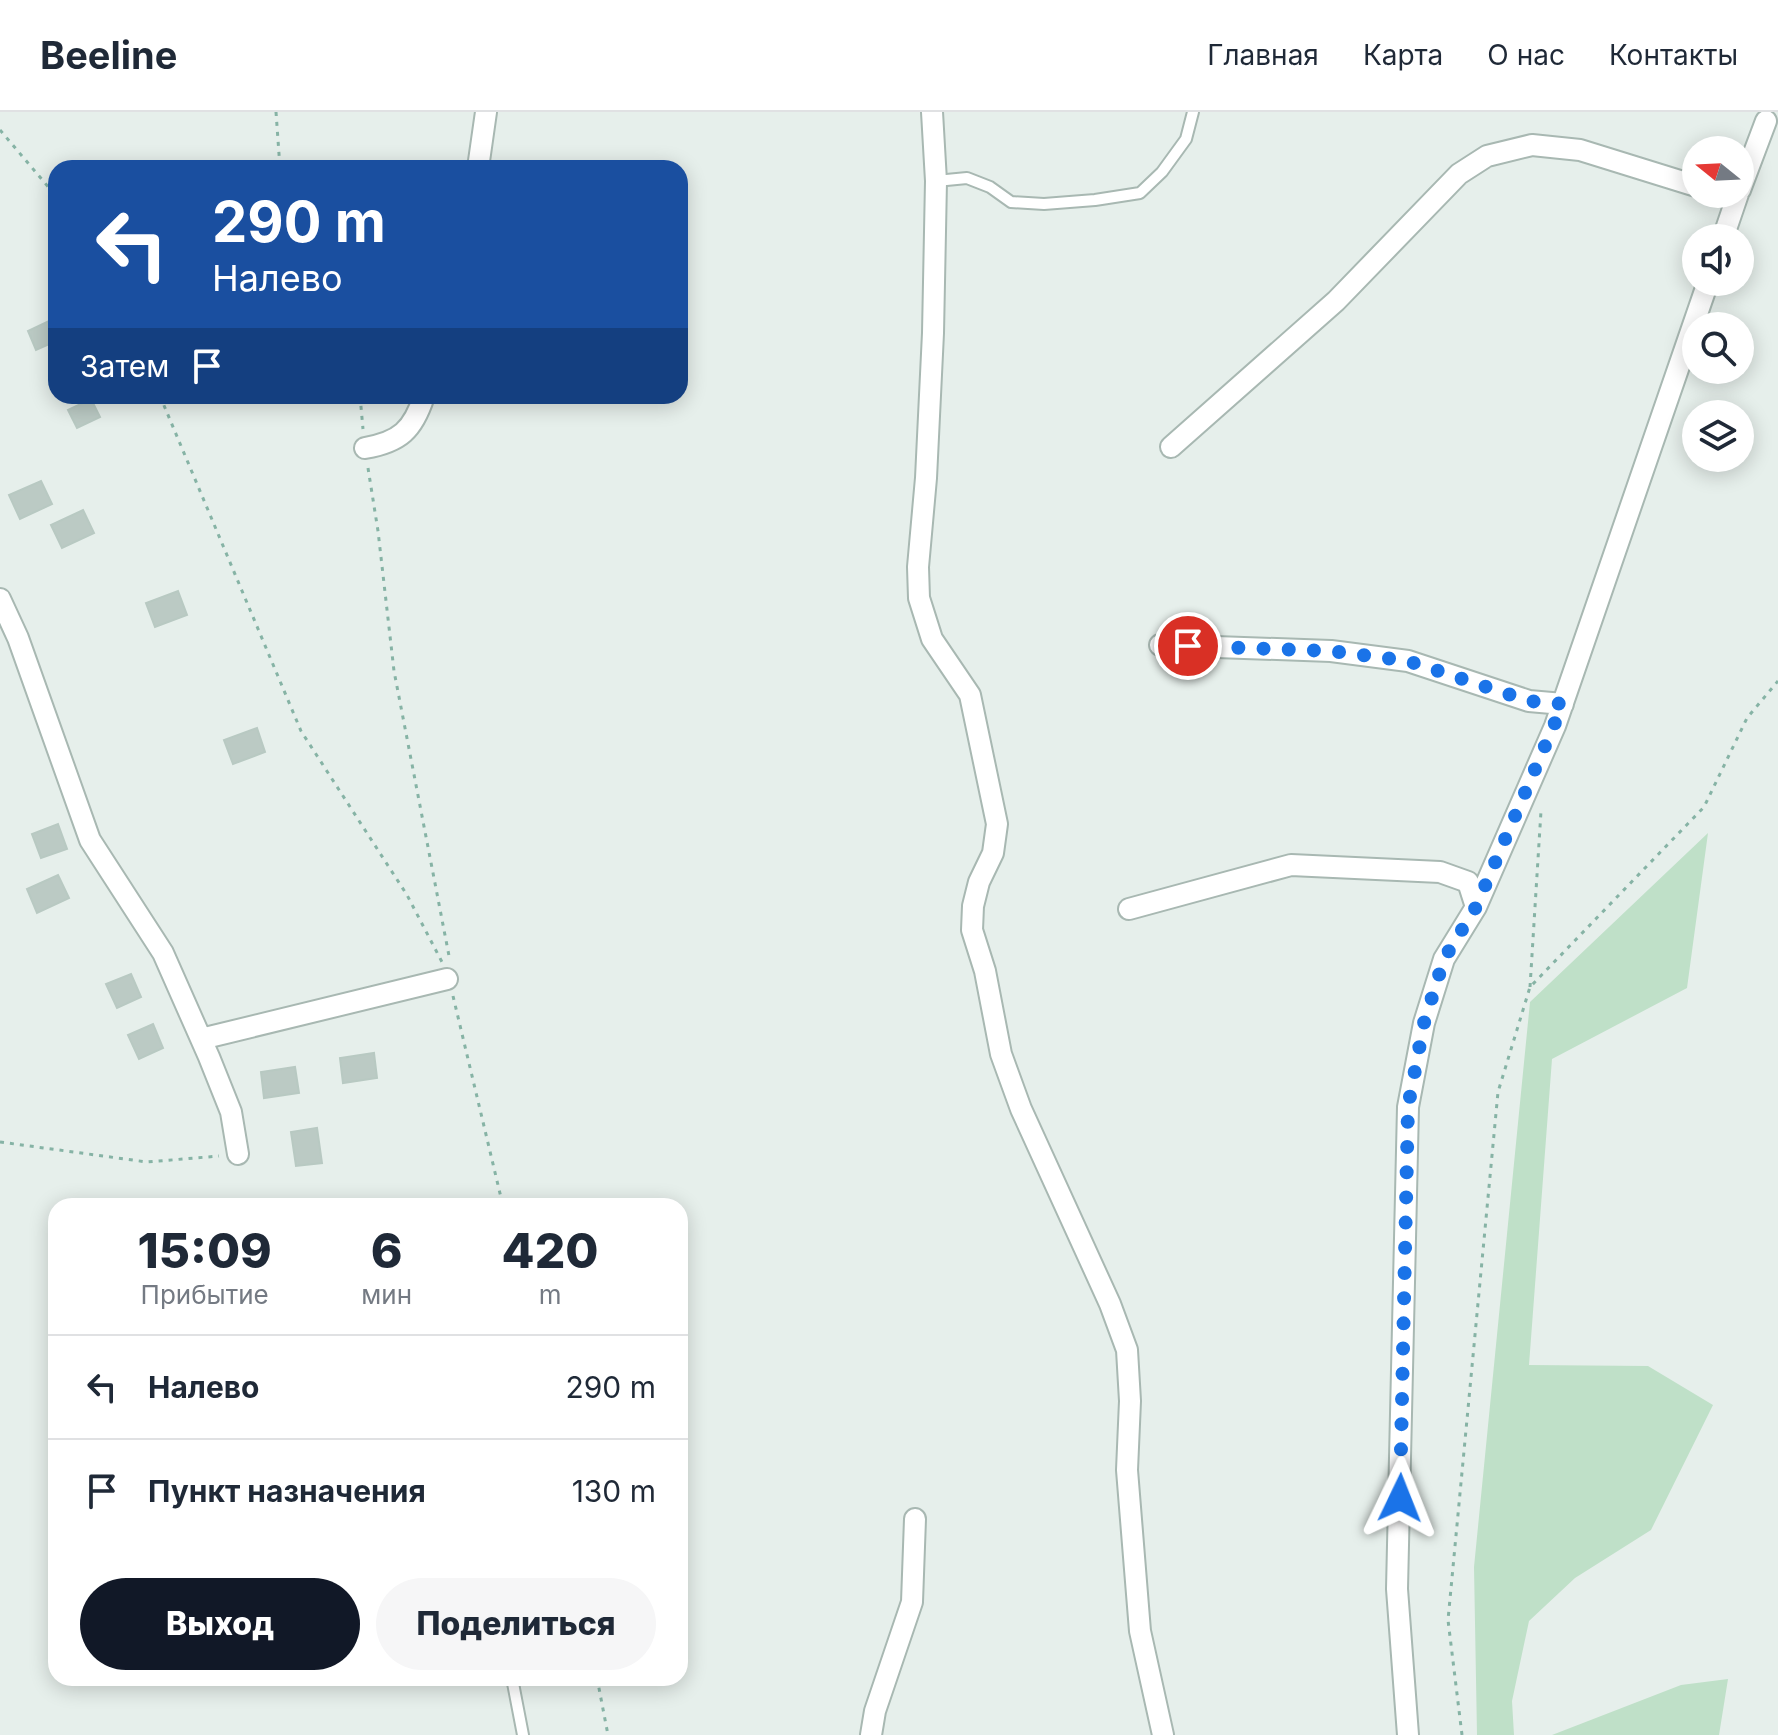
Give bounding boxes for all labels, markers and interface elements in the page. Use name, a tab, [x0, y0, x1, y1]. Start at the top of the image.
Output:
text: Beeline	[40, 32, 177, 78]
text: Главная	[1207, 38, 1319, 72]
text: Карта	[1363, 38, 1443, 72]
text: О нас	[1487, 38, 1565, 72]
text: Контакты	[1609, 38, 1738, 72]
north arrow	[1682, 136, 1754, 208]
map controls	[1682, 136, 1754, 472]
text: 290 m	[212, 188, 386, 256]
icon: left	[80, 192, 184, 296]
button: sound	[1682, 224, 1754, 296]
text: Налево	[212, 256, 343, 300]
button: search	[1682, 312, 1754, 384]
icon: arrive	[185, 344, 229, 388]
text: Затем	[80, 348, 169, 384]
button: layers	[1682, 400, 1754, 472]
pin	[1154, 612, 1222, 680]
icon: arrive	[1166, 624, 1210, 668]
text: 15:09	[137, 1221, 272, 1280]
text: 6	[371, 1221, 403, 1280]
text: 420	[502, 1221, 598, 1280]
text: Прибытие	[141, 1279, 269, 1310]
text: мин	[361, 1279, 412, 1310]
text: m	[539, 1279, 561, 1310]
icon: left	[80, 1365, 124, 1409]
text: Налево	[148, 1369, 260, 1405]
text: 290 m	[565, 1369, 656, 1405]
position arrow	[1358, 1456, 1442, 1540]
icon: arrive	[80, 1469, 124, 1513]
text: Пункт назначения	[148, 1473, 426, 1509]
text: 130 m	[572, 1473, 656, 1509]
button: Выход	[80, 1578, 360, 1670]
button: Поделиться	[376, 1578, 656, 1670]

